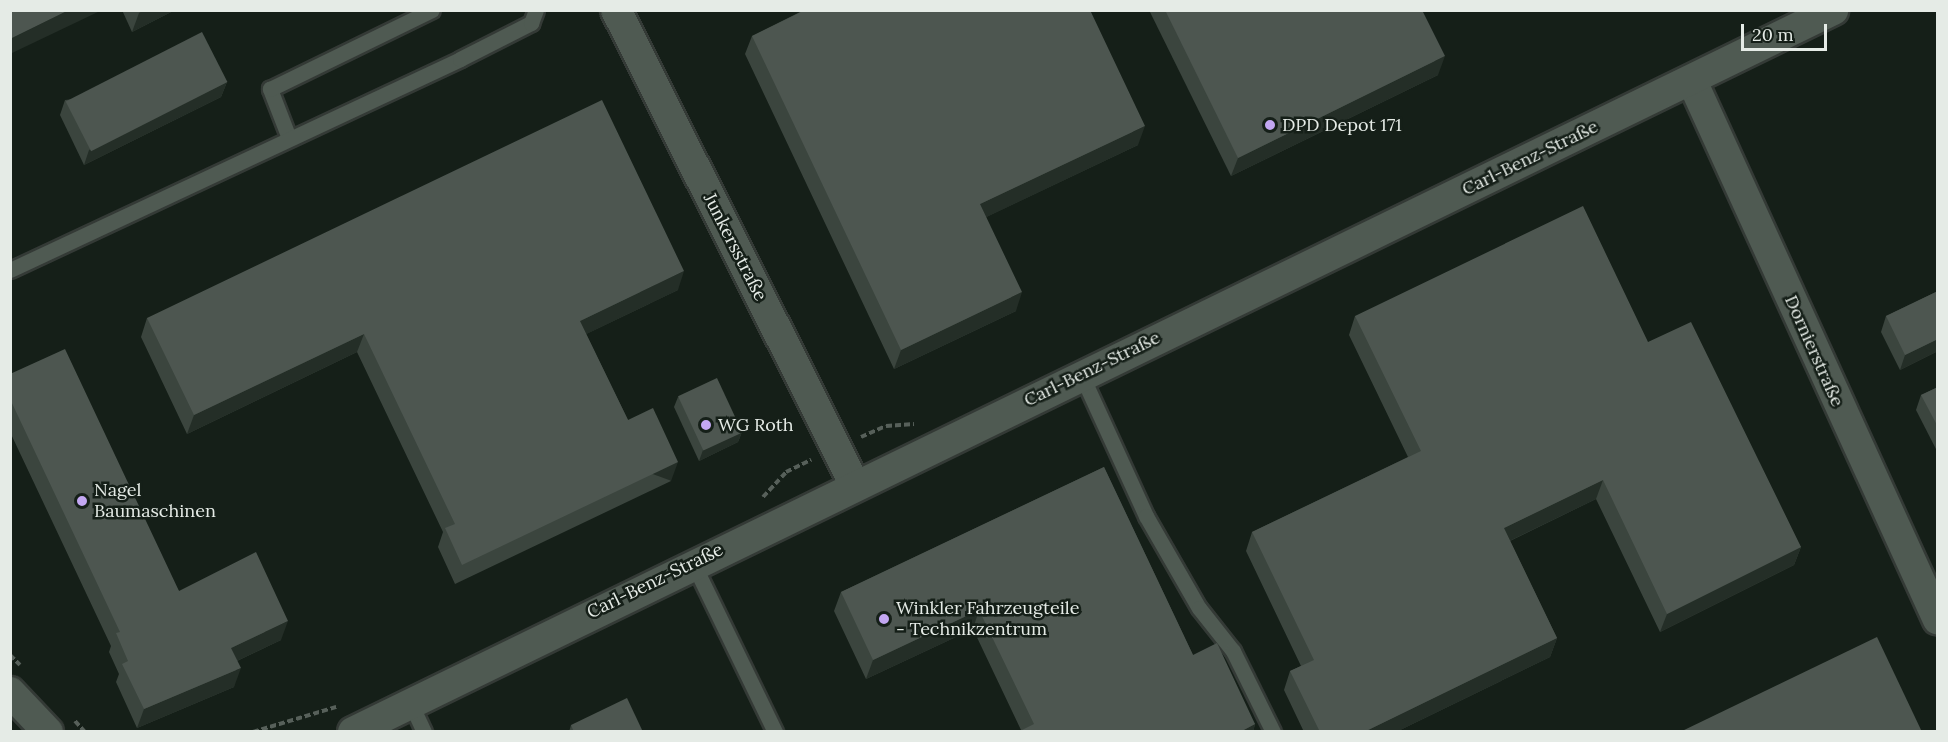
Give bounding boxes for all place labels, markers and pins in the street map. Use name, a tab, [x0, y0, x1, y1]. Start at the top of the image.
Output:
place label: DPD Depot 171	[1282, 114, 1402, 136]
marker: DPD Depot 171	[1263, 118, 1277, 132]
place label: WG Roth	[718, 414, 794, 436]
marker: WG Roth	[699, 418, 713, 432]
place label: Nagel Baumaschinen	[94, 480, 216, 522]
marker: Nagel Baumaschinen	[75, 494, 89, 508]
place label: Winkler Fahrzeugteile - Technikzentrum	[896, 598, 1079, 640]
marker: Winkler Fahrzeugteile - Technikzentrum	[877, 612, 891, 626]

